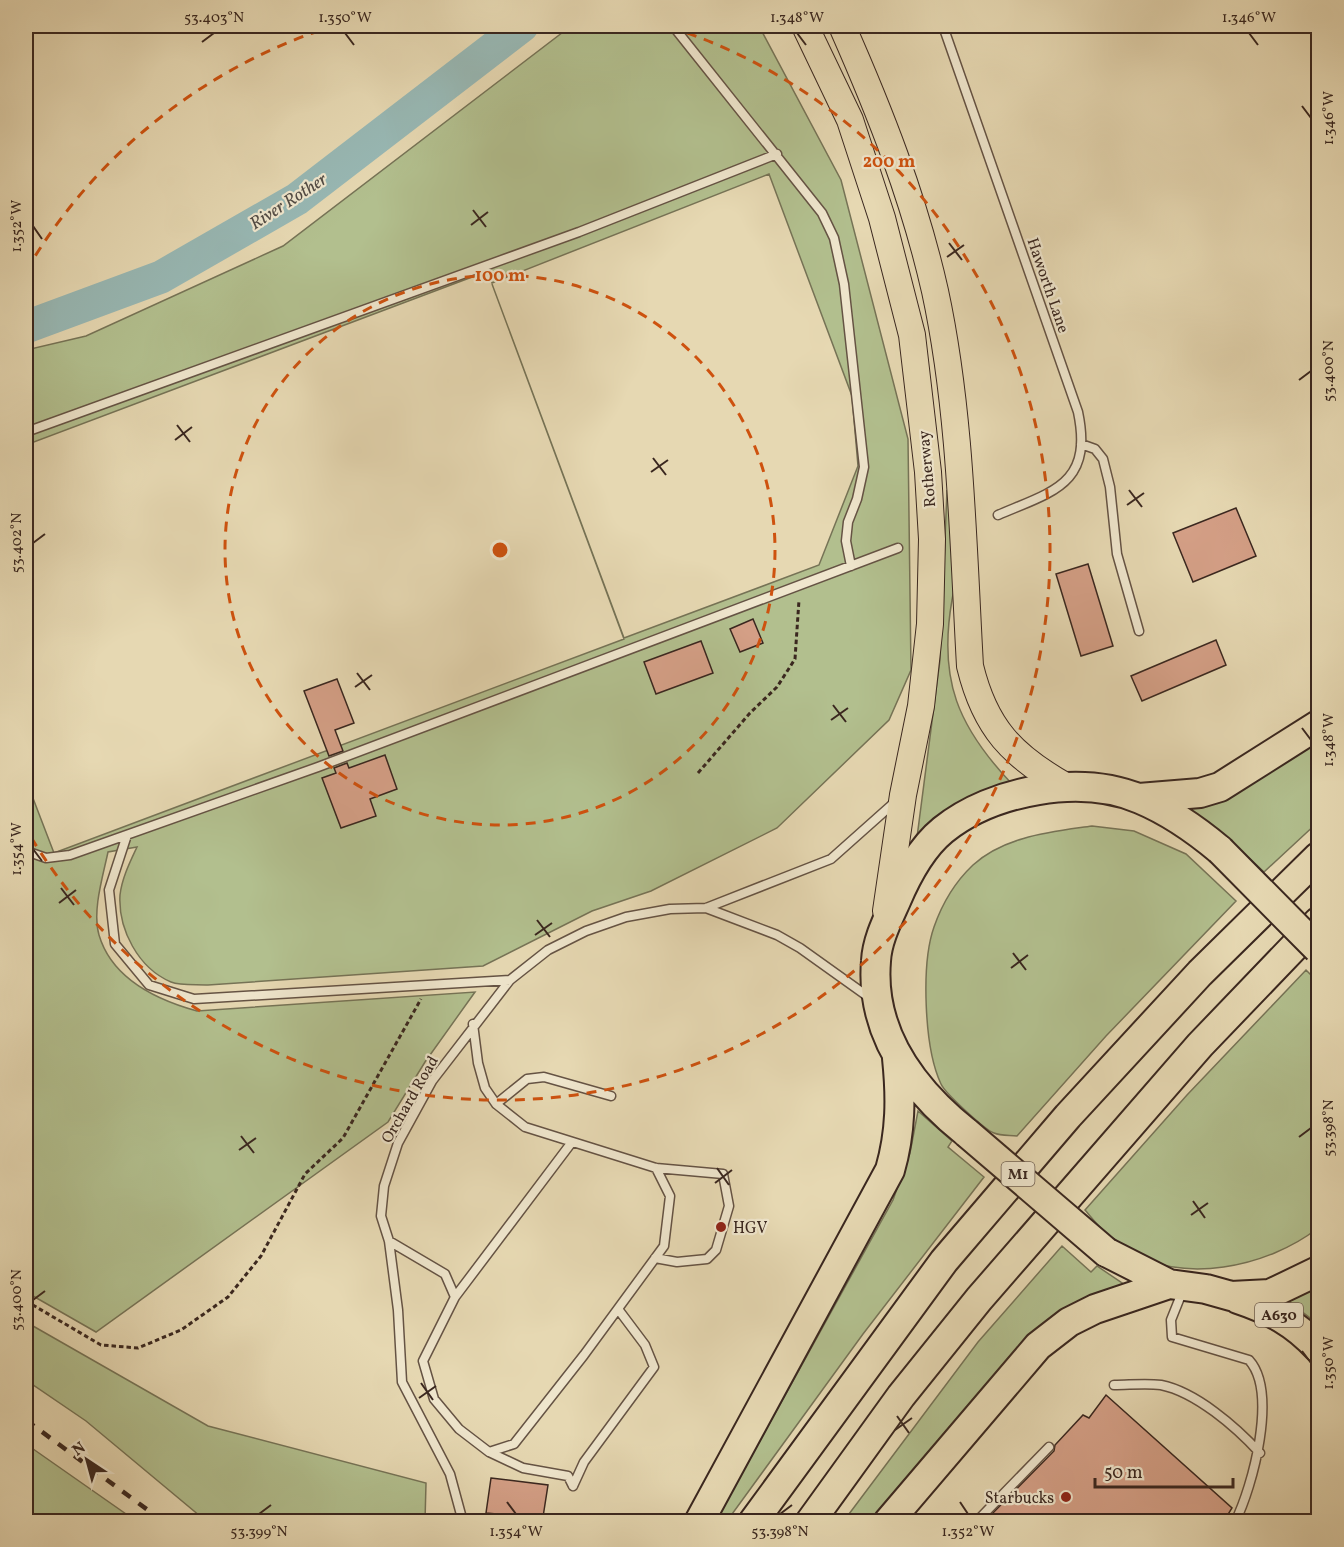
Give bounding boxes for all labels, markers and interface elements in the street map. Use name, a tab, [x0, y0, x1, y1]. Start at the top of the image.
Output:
text: 53.403°N	[184, 8, 244, 29]
text: 1.350°W	[318, 8, 372, 29]
text: 1.348°W	[770, 8, 824, 29]
text: 1.346°W	[1222, 8, 1276, 29]
text: 1.346°W	[1319, 91, 1340, 145]
text: 200 m	[863, 150, 915, 175]
water label: River Rother	[245, 168, 333, 237]
text: 1.352°W	[7, 200, 28, 252]
street label: Haworth Lane	[1021, 235, 1074, 336]
text: 100 m	[475, 264, 525, 289]
text: 53.400°N	[1319, 340, 1340, 402]
street label: Rotherway	[914, 429, 942, 508]
text: 53.402°N	[7, 513, 28, 573]
centre of rings	[490, 540, 510, 560]
text: 1.348°W	[1319, 713, 1340, 767]
text: 1.354°W	[7, 822, 28, 876]
street label: Orchard Road	[377, 1052, 445, 1148]
text: 53.398°N	[1319, 1099, 1340, 1157]
road number: M1	[1002, 1162, 1034, 1186]
place label: HGV	[733, 1218, 767, 1240]
marker: HGV	[714, 1220, 728, 1234]
text: 53.400°N	[7, 1269, 28, 1331]
road number: A630	[1255, 1303, 1303, 1327]
text: 1.350°W	[1319, 1336, 1340, 1390]
north arrow	[57, 1430, 117, 1490]
text: N	[68, 1437, 91, 1462]
scale bar	[1095, 1451, 1233, 1489]
text: 50 m	[1104, 1461, 1143, 1486]
place label: Starbucks	[985, 1488, 1054, 1510]
marker: Starbucks	[1059, 1490, 1073, 1504]
text: 53.399°N	[230, 1522, 288, 1543]
text: 1.354°W	[489, 1522, 543, 1543]
text: 53.398°N	[751, 1522, 809, 1543]
text: 1.352°W	[942, 1522, 994, 1543]

